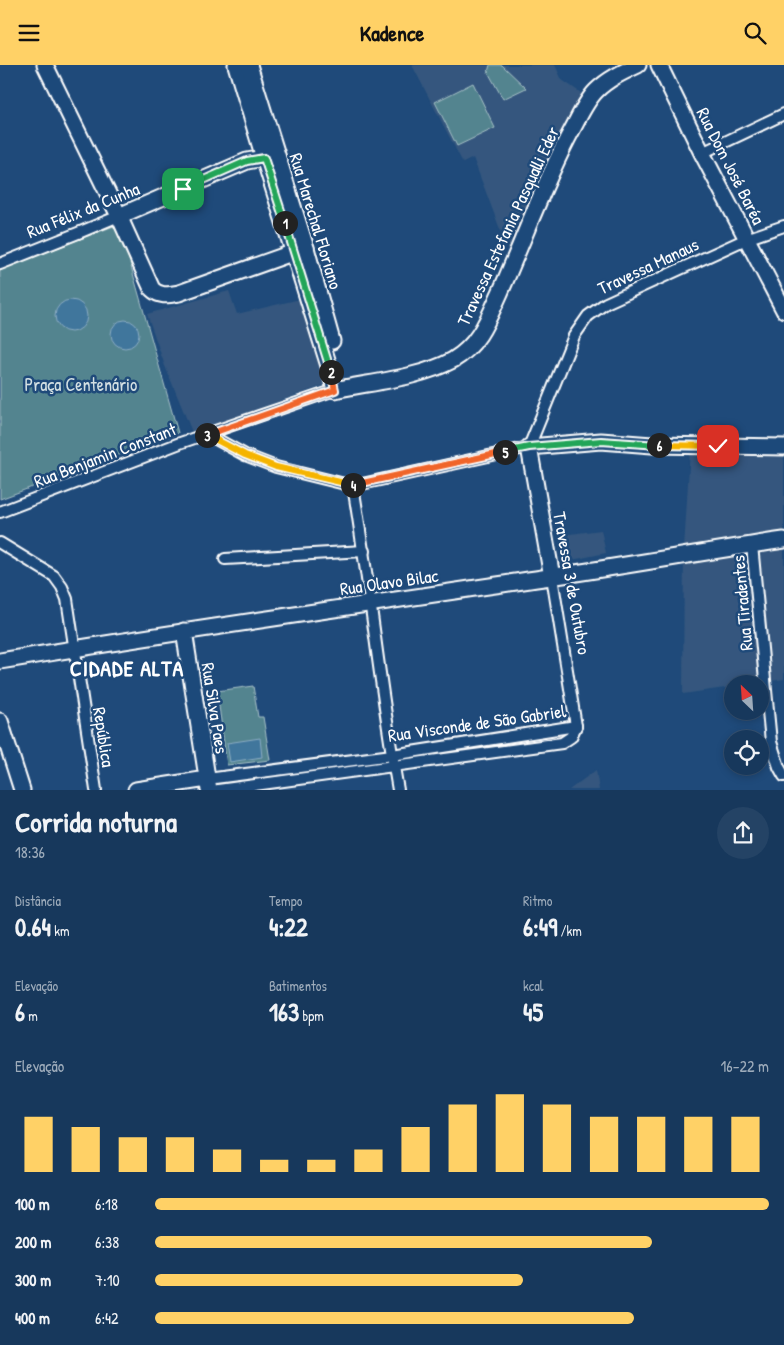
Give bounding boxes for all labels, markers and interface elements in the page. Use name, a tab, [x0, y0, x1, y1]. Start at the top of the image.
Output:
text: Kadence	[360, 18, 424, 48]
icon: menu	[15, 19, 43, 47]
icon: search	[741, 19, 769, 47]
street label: Rua Dom José Baréa	[691, 103, 771, 229]
street label: Travessa Estefania Pasqualli Eder	[451, 122, 565, 330]
street label: Rua Marechal Floriano	[283, 150, 349, 292]
pin	[162, 168, 204, 210]
icon: arrive	[169, 175, 197, 203]
street label: Rua Félix da Cunha	[23, 176, 143, 244]
pin: 1	[272, 211, 298, 235]
text: 1	[283, 214, 288, 233]
street label: Travessa Manaus	[593, 232, 703, 300]
pin: 2	[318, 359, 344, 385]
text: 2	[328, 363, 335, 382]
park label: Praça Centenário	[25, 372, 137, 397]
street label: Rua Benjamin Constant	[30, 416, 181, 494]
pin: 3	[194, 423, 220, 447]
pin	[697, 425, 739, 467]
text: 3	[204, 426, 211, 445]
icon: check	[704, 432, 732, 460]
pin: 6	[646, 433, 672, 457]
text: 6	[657, 436, 662, 455]
pin: 5	[492, 439, 518, 465]
text: 5	[503, 443, 508, 462]
pin: 4	[340, 473, 366, 497]
text: 4	[351, 476, 356, 495]
street label: Travessa 3 de Outubro	[547, 510, 597, 656]
street label: Rua Tiradentes	[725, 554, 759, 652]
street label: Rua Olavo Bilac	[338, 563, 440, 601]
district label: CIDADE ALTA	[70, 653, 184, 683]
street label: Rua Silva Paes	[195, 661, 235, 755]
north arrow	[724, 675, 769, 720]
map controls	[724, 675, 769, 775]
street label: Rua Visconde de São Gabriel	[386, 698, 568, 748]
street label: República	[87, 705, 121, 769]
button: locate	[724, 730, 769, 775]
text: Corrida noturna	[15, 803, 177, 841]
button: share	[717, 807, 769, 859]
text: 18:36	[15, 841, 45, 863]
text: Distância	[15, 891, 61, 910]
text: Tempo	[269, 891, 302, 910]
text: Ritmo	[523, 891, 552, 910]
text: 0.64	[15, 910, 51, 944]
text: 4:22	[269, 910, 308, 944]
text: 6:49	[523, 910, 557, 944]
text: km	[51, 921, 69, 940]
text: /km	[557, 921, 582, 940]
text: Elevação	[15, 976, 58, 995]
text: Batimentos	[269, 976, 327, 995]
text: kcal	[523, 976, 543, 995]
text: 6	[15, 995, 25, 1029]
text: 163	[269, 995, 299, 1029]
text: 45	[523, 995, 543, 1029]
text: m	[25, 1006, 38, 1025]
text: bpm	[299, 1006, 324, 1025]
text: Elevação	[15, 1055, 64, 1077]
text: 16–22 m	[721, 1055, 769, 1077]
text: 100 m	[15, 1193, 50, 1215]
text: 6:18	[95, 1193, 118, 1215]
text: 200 m	[15, 1231, 51, 1253]
text: 6:38	[95, 1231, 119, 1253]
text: 300 m	[15, 1269, 51, 1291]
text: 7:10	[95, 1269, 120, 1291]
text: 400 m	[15, 1307, 50, 1329]
text: 6:42	[95, 1307, 119, 1329]

